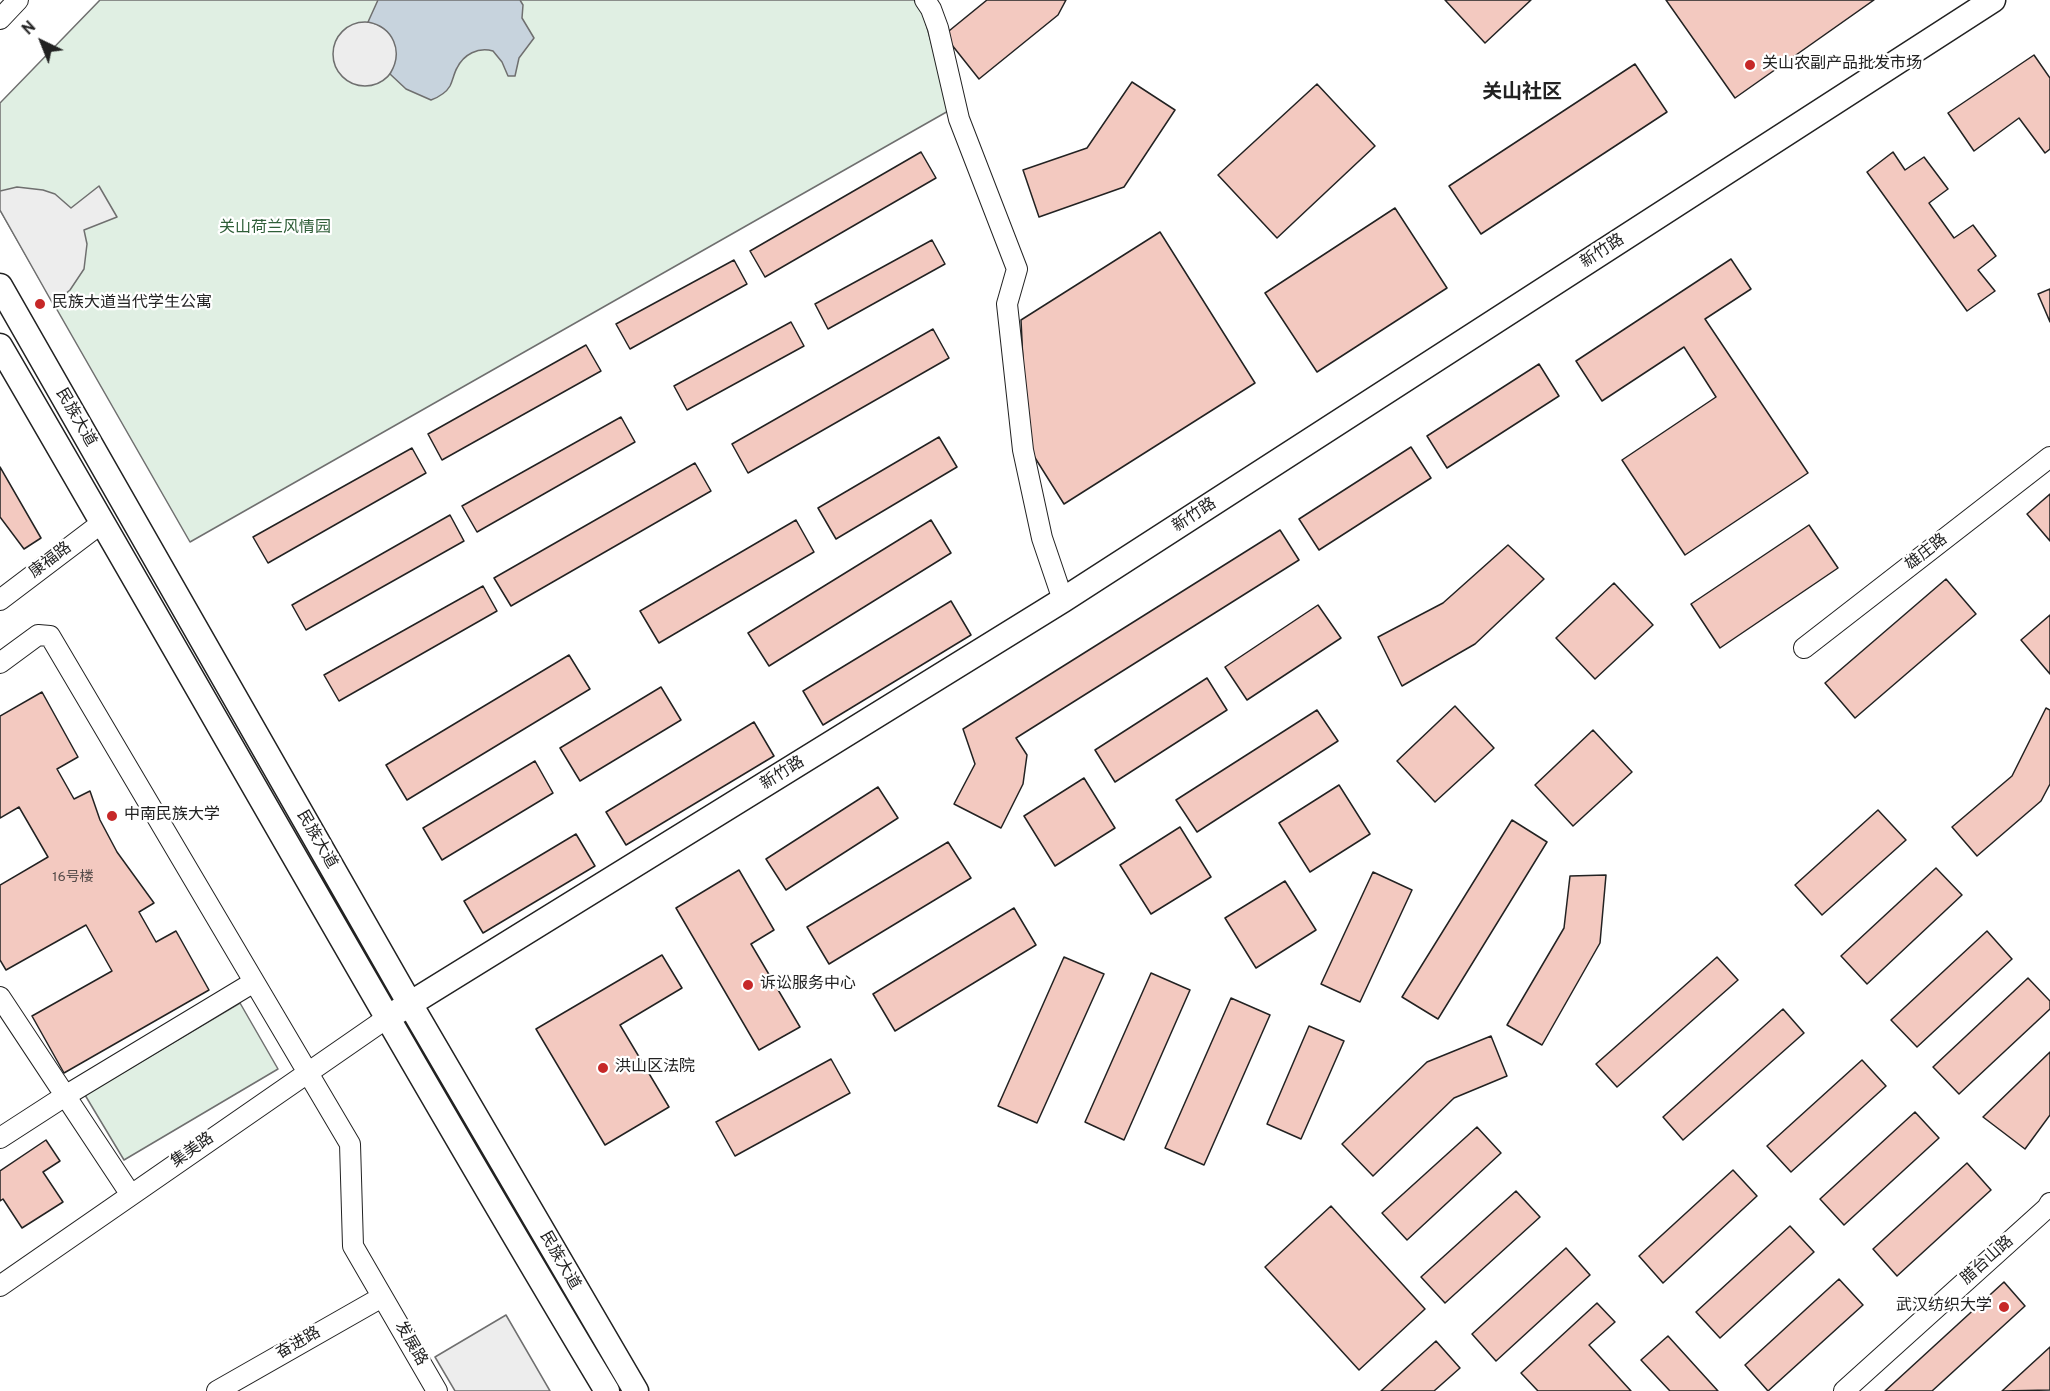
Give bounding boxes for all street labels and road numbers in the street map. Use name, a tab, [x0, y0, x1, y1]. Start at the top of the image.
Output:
street label: 新竹路	[1578, 231, 1628, 273]
street label: 民族大道	[51, 385, 99, 451]
street label: 新竹路	[1170, 495, 1220, 537]
street label: 雄庄路	[1902, 531, 1952, 575]
street label: 康福路	[26, 539, 76, 583]
street label: 新竹路	[758, 753, 808, 795]
street label: 民族大道	[292, 807, 340, 873]
street label: 集美路	[168, 1129, 218, 1173]
street label: 民族大道	[535, 1228, 583, 1294]
street label: 腊台山路	[1958, 1232, 2018, 1290]
street label: 发展路	[390, 1318, 430, 1370]
street label: 奋进路	[273, 1324, 325, 1364]

